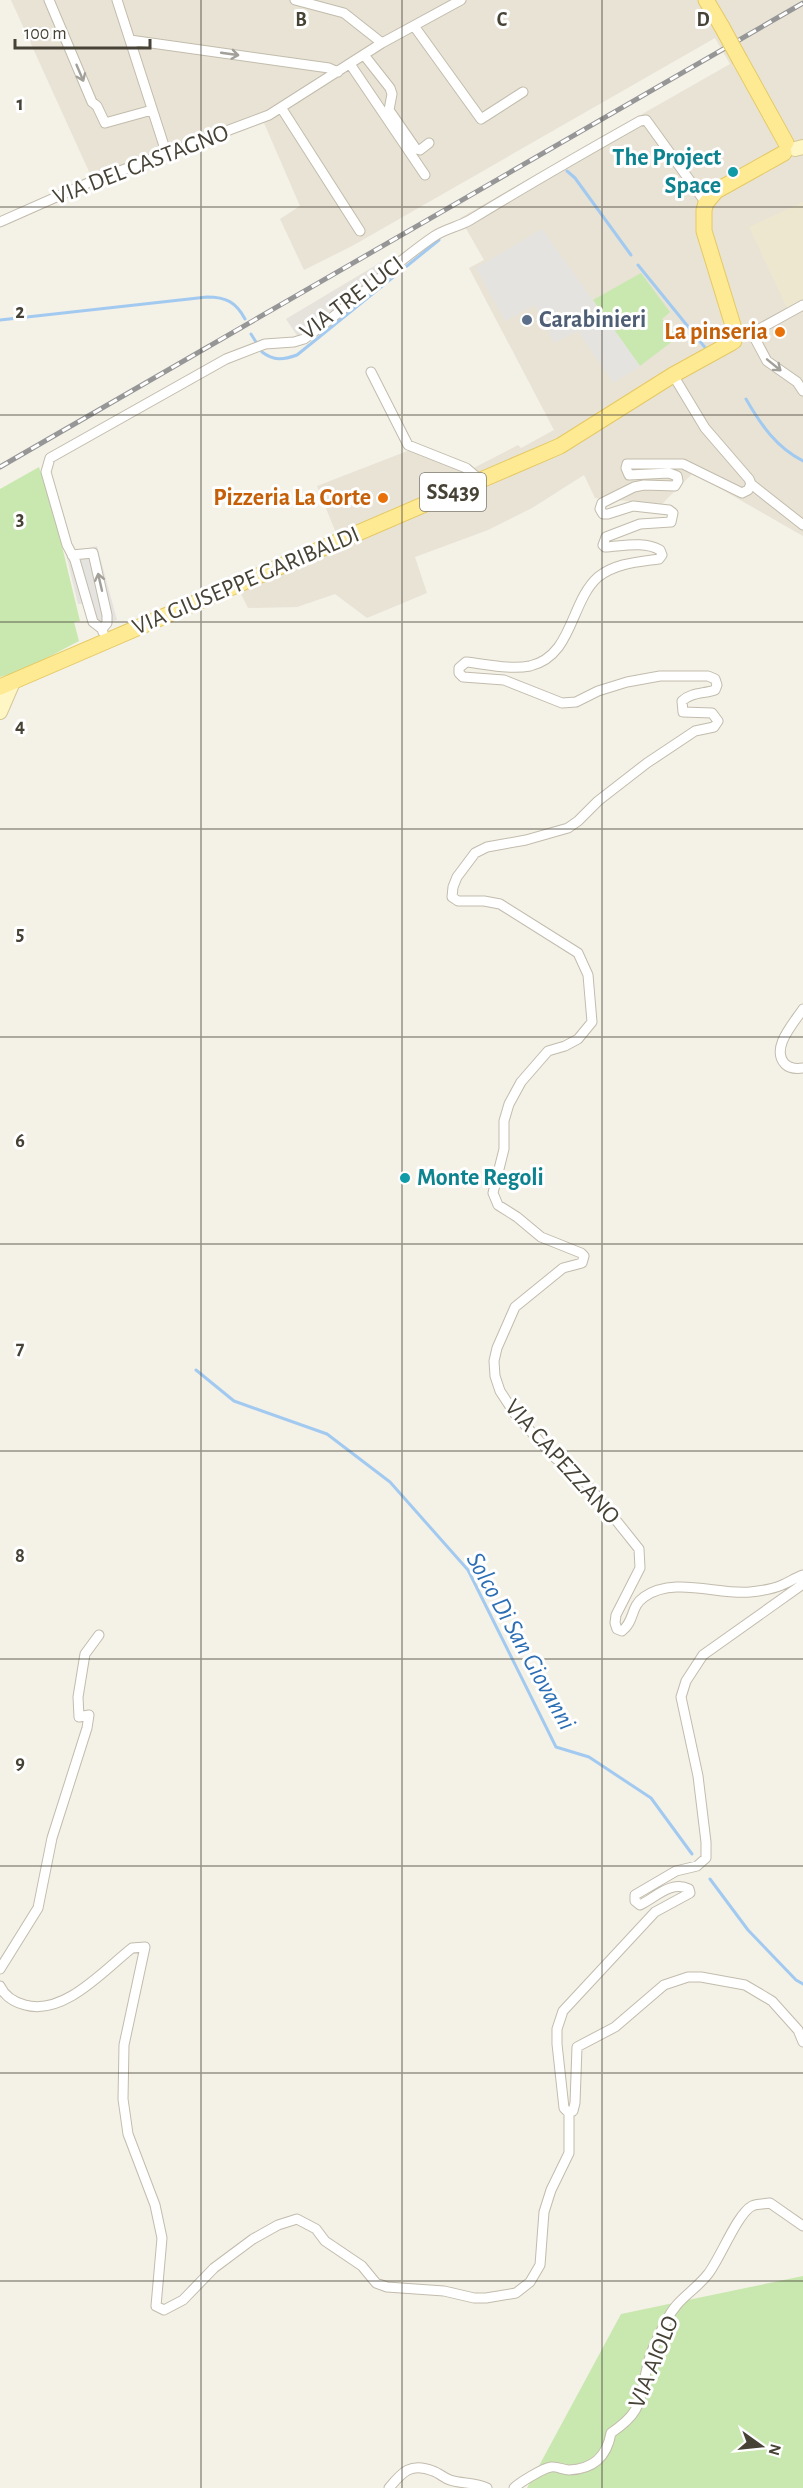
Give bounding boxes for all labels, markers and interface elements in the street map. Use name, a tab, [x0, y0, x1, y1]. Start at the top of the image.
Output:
text: B	[295, 10, 307, 30]
text: C	[497, 10, 508, 30]
text: D	[696, 10, 710, 30]
scale bar	[15, 12, 150, 50]
text: 100 m	[24, 25, 67, 43]
one-way arrow	[219, 48, 239, 59]
one-way arrow	[75, 63, 86, 82]
text: 1	[16, 94, 24, 114]
street label: VIA DEL CASTAGNO	[50, 121, 232, 209]
place label: The Project Space	[612, 146, 721, 198]
marker: The Project Space	[726, 165, 740, 179]
street label: VIA TRE LUCI	[296, 252, 408, 344]
text: 2	[15, 302, 25, 322]
place label: Carabinieri	[539, 308, 646, 332]
marker: Carabinieri	[520, 313, 534, 327]
place label: La pinseria	[664, 320, 768, 344]
marker: La pinseria	[773, 325, 787, 339]
one-way arrow	[766, 359, 782, 372]
road number: SS439	[420, 473, 486, 511]
place label: Pizzeria La Corte	[213, 486, 371, 510]
marker: Pizzeria La Corte	[376, 491, 390, 505]
text: 3	[16, 509, 24, 529]
street label: VIA GIUSEPPE GARIBALDI	[129, 522, 363, 640]
one-way arrow	[93, 572, 105, 591]
text: 4	[15, 716, 25, 736]
text: 5	[16, 924, 24, 944]
text: 6	[15, 1131, 25, 1151]
place label: Monte Regoli	[417, 1166, 544, 1190]
marker: Monte Regoli	[398, 1171, 412, 1185]
text: 7	[16, 1338, 25, 1358]
street label: VIA CAPEZZANO	[500, 1395, 624, 1529]
text: 8	[15, 1546, 25, 1566]
water label: Solco Di San Giovanni	[462, 1548, 581, 1734]
text: 9	[15, 1753, 25, 1773]
street label: VIA AIOLO	[625, 2312, 683, 2412]
north arrow	[731, 2416, 791, 2476]
text: N	[765, 2442, 784, 2457]

